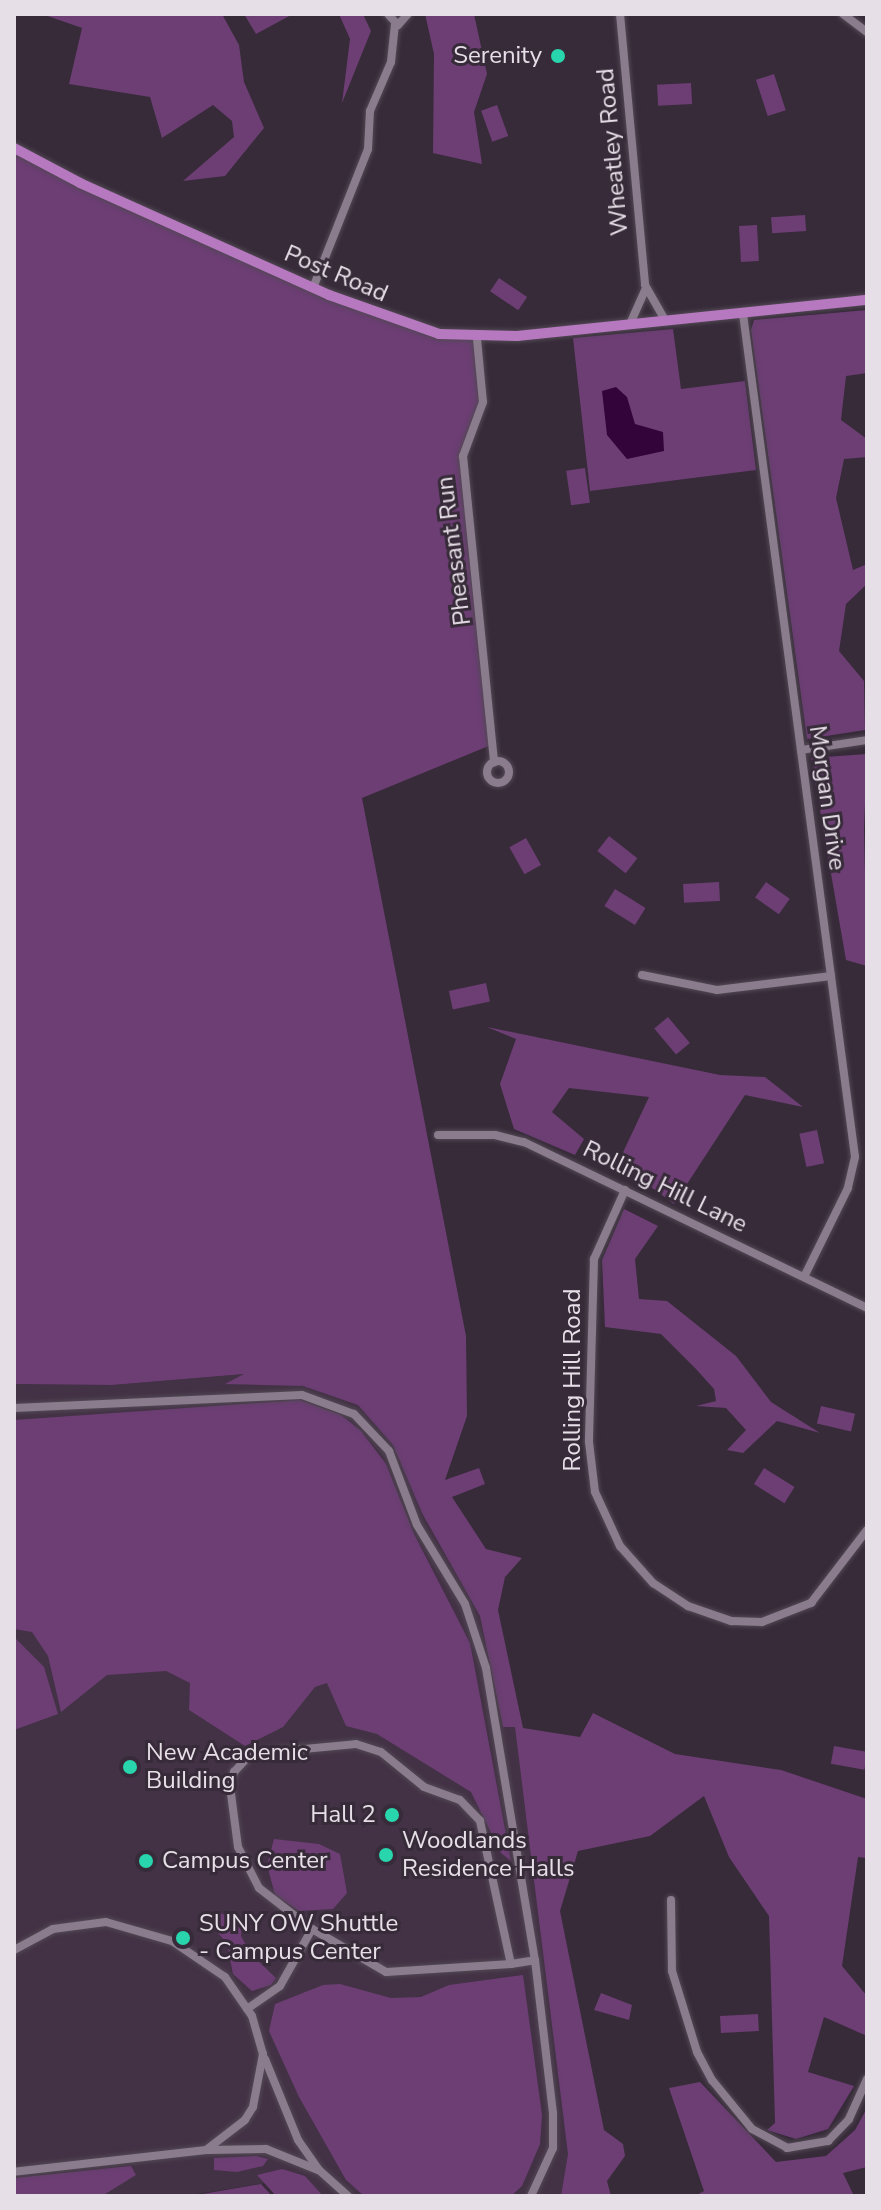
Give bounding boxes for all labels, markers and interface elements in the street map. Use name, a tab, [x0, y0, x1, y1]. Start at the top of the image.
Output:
place label: Serenity	[453, 42, 542, 70]
marker: Serenity	[549, 47, 567, 65]
street label: Wheatley Road	[591, 67, 635, 237]
street label: Post Road	[280, 239, 392, 309]
street label: Pheasant Run	[431, 475, 477, 627]
street label: Morgan Drive	[803, 724, 851, 872]
street label: Rolling Hill Lane	[578, 1135, 752, 1239]
street label: Rolling Hill Road	[559, 1289, 587, 1471]
place label: New Academic Building	[146, 1739, 308, 1795]
marker: New Academic Building	[121, 1758, 139, 1776]
place label: Hall 2	[310, 1801, 376, 1829]
marker: Hall 2	[383, 1806, 401, 1824]
place label: Woodlands Residence Halls	[402, 1827, 574, 1883]
marker: Woodlands Residence Halls	[377, 1846, 395, 1864]
place label: Campus Center	[162, 1847, 328, 1875]
marker: Campus Center	[137, 1852, 155, 1870]
place label: SUNY OW Shuttle - Campus Center	[199, 1910, 398, 1966]
marker: SUNY OW Shuttle - Campus Center	[174, 1929, 192, 1947]

